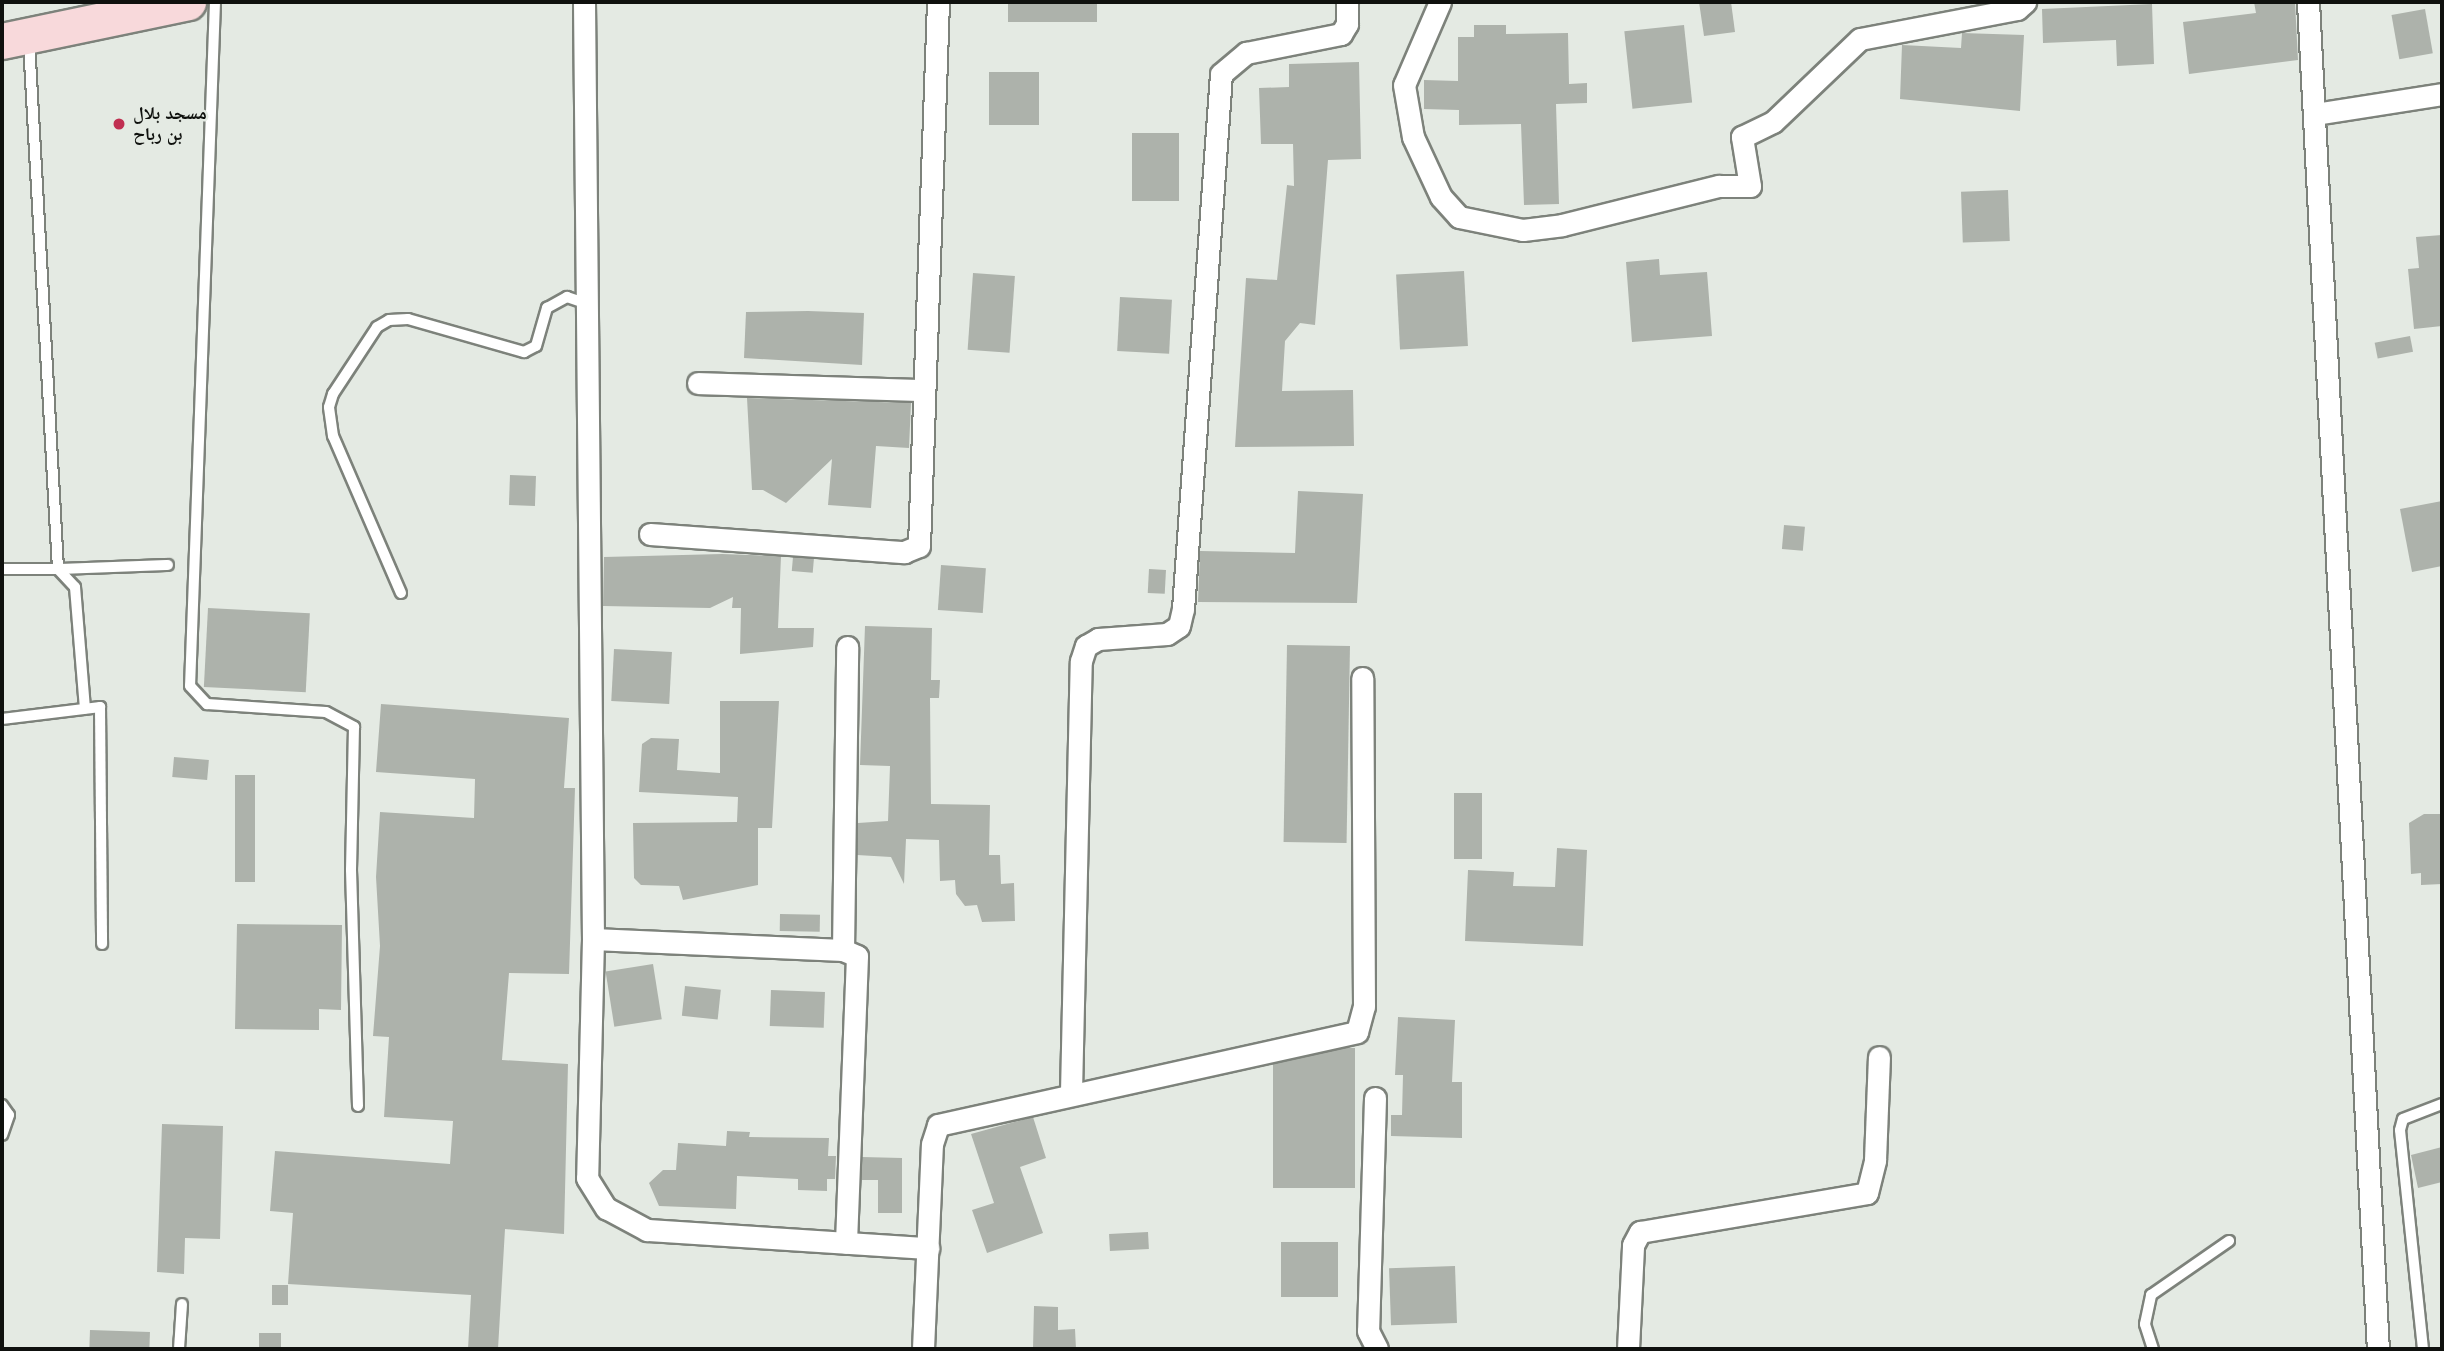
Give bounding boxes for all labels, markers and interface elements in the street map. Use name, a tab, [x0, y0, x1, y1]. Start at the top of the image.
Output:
place label: مسجد بلال بن رباح	[133, 103, 207, 146]
marker: مسجد بلال بن رباح	[111, 116, 127, 132]

